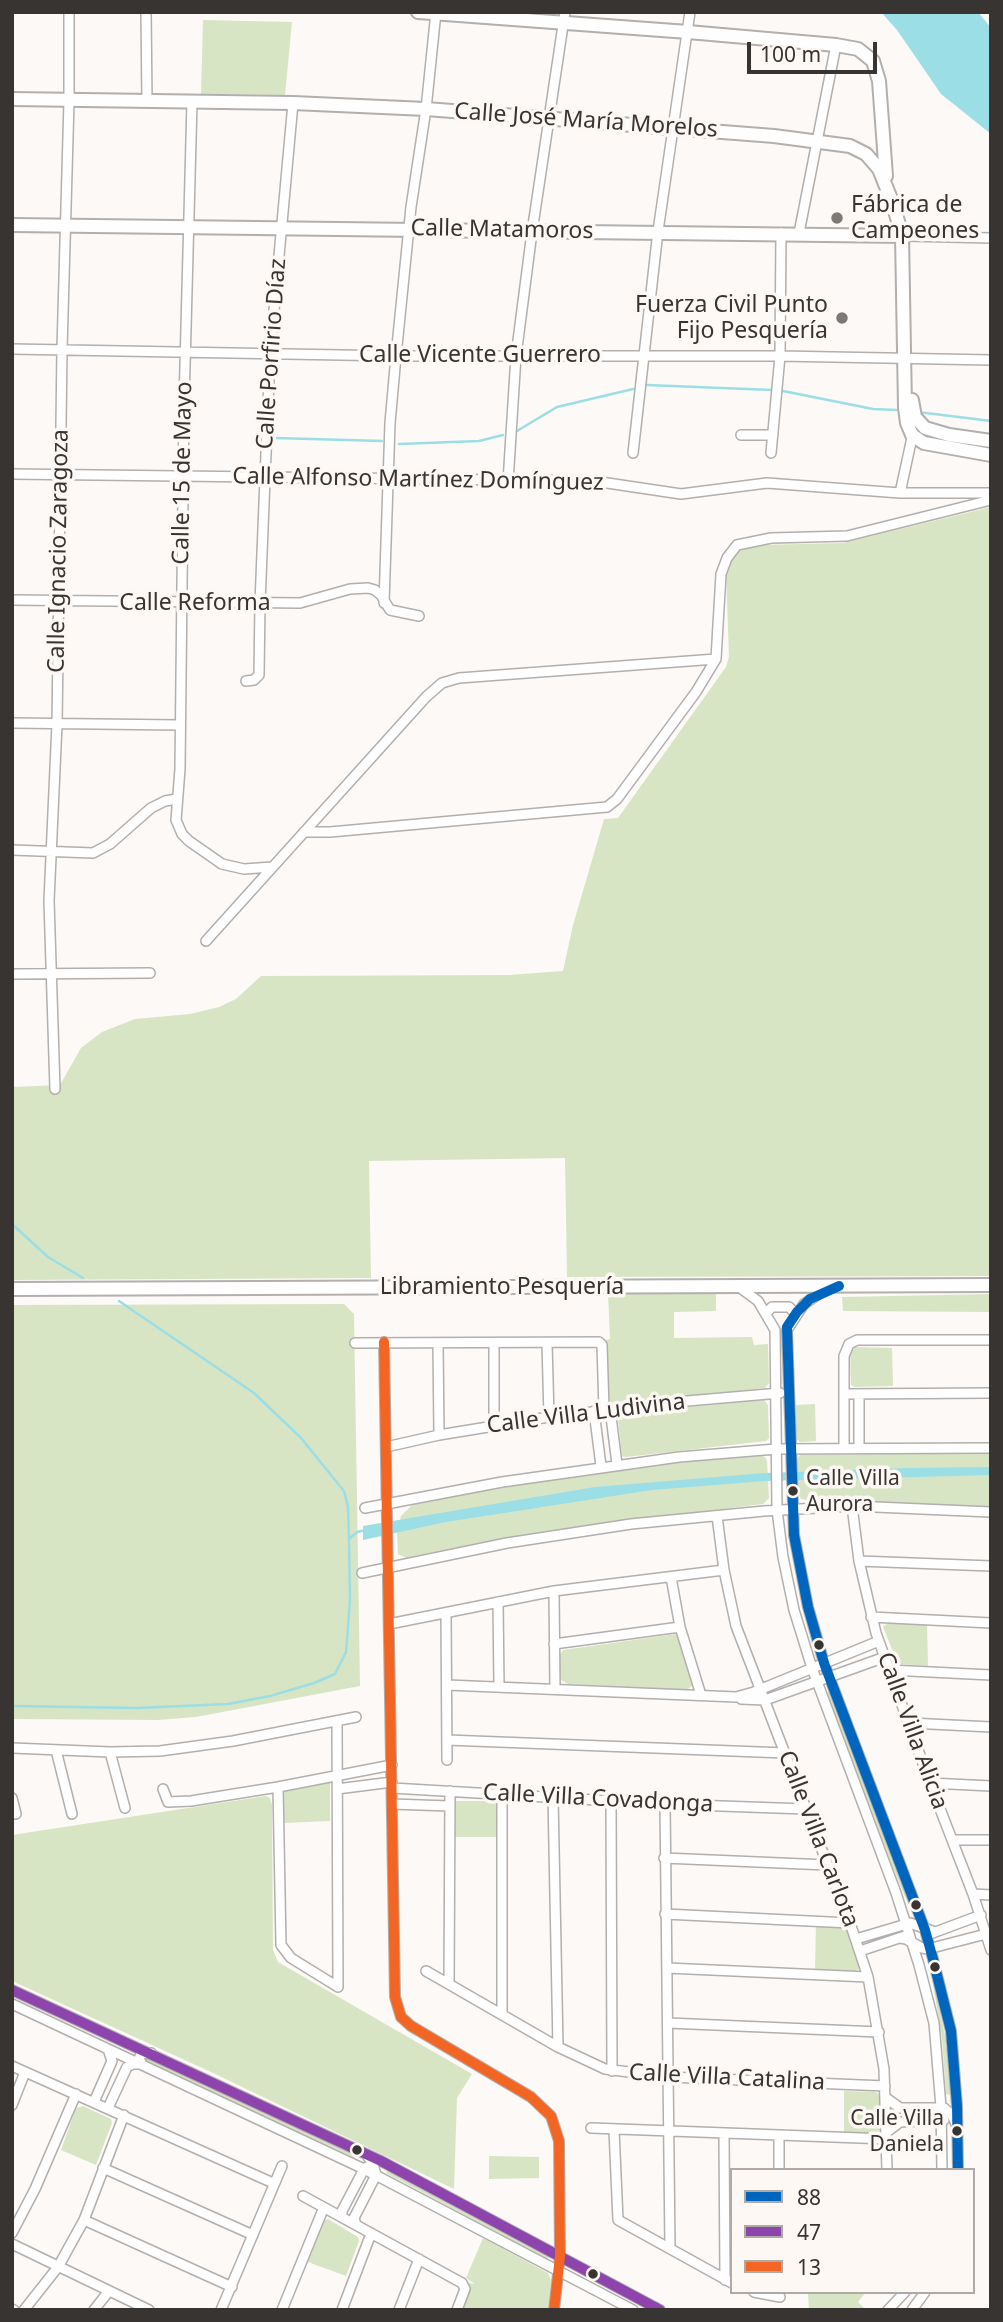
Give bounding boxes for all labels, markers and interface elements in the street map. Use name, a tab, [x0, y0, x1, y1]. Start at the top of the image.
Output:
scale bar	[751, 28, 880, 72]
text: 100 m	[760, 40, 821, 68]
street label: Calle José María Morelos	[453, 98, 719, 144]
place label: Fábrica de Campeones	[851, 191, 979, 245]
marker: Fábrica de Campeones	[829, 210, 845, 226]
street label: Calle Matamoros	[410, 215, 594, 245]
street label: Calle Porfirio Díaz	[252, 258, 292, 450]
place label: Fuerza Civil Punto Fijo Pesquería	[635, 291, 828, 345]
marker: Fuerza Civil Punto Fijo Pesquería	[834, 310, 850, 326]
street label: Calle Vicente Guerrero	[359, 341, 601, 369]
street label: Calle 15 de Mayo	[168, 381, 198, 565]
street label: Calle Ignacio Zaragoza	[43, 429, 75, 673]
street label: Calle Alfonso Martínez Domínguez	[232, 463, 604, 497]
street label: Calle Reforma	[119, 589, 271, 617]
street label: Libramiento Pesquería	[380, 1273, 624, 1301]
street label: Calle Villa Ludivina	[485, 1388, 687, 1440]
place label: Calle Villa Aurora	[806, 1466, 900, 1516]
marker: Calle Villa Aurora	[786, 1484, 800, 1498]
unlabelled marker	[812, 1638, 826, 1652]
street label: Calle Villa Alicia	[871, 1649, 953, 1813]
street label: Calle Villa Carlota	[772, 1747, 864, 1931]
street label: Calle Villa Covadonga	[482, 1779, 714, 1819]
unlabelled marker	[909, 1898, 923, 1912]
unlabelled marker	[928, 1960, 942, 1974]
street label: Calle Villa Catalina	[628, 2059, 826, 2097]
place label: Calle Villa Daniela	[850, 2106, 944, 2156]
marker: Calle Villa Daniela	[950, 2124, 964, 2138]
unlabelled marker	[350, 2143, 364, 2157]
legend	[730, 2168, 975, 2294]
text: 88	[797, 2183, 821, 2211]
text: 47	[797, 2218, 821, 2246]
text: 13	[797, 2253, 821, 2281]
unlabelled marker	[586, 2267, 600, 2281]

